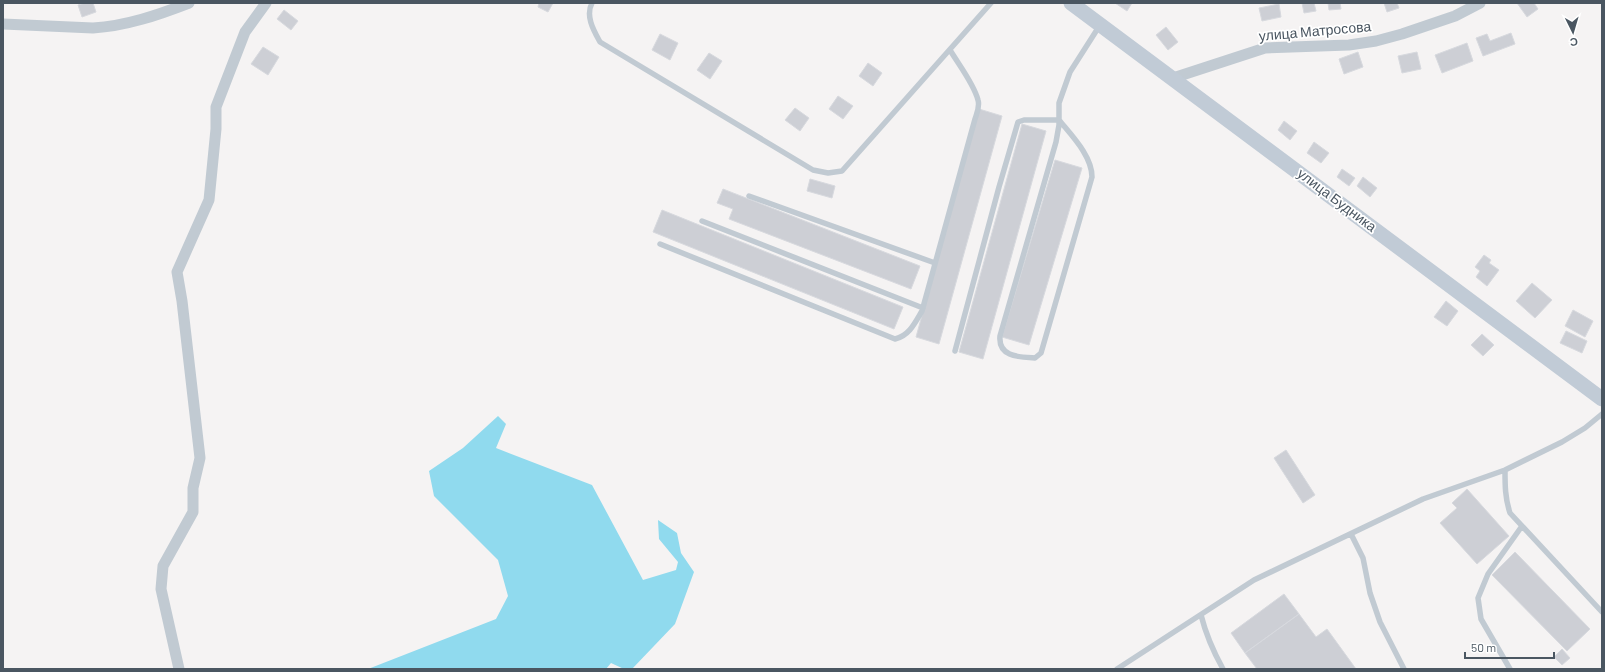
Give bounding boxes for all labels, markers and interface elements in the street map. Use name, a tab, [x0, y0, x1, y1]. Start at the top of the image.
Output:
north arrow	[1553, 12, 1593, 52]
street label: улица Матросова	[1258, 17, 1372, 44]
text: С	[1569, 36, 1578, 49]
street label: улица Будника	[1294, 164, 1380, 235]
scale bar	[1465, 634, 1554, 660]
text: 50 m	[1471, 640, 1496, 654]

